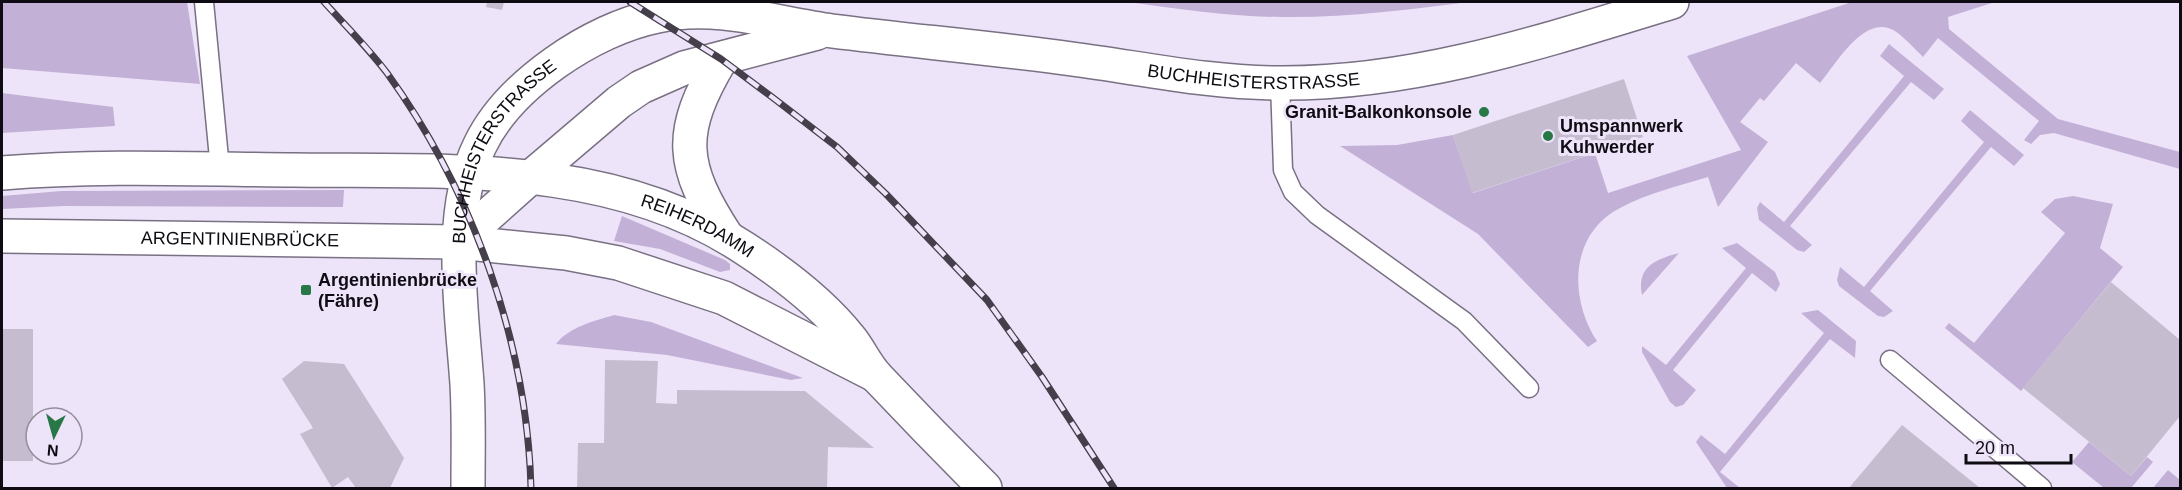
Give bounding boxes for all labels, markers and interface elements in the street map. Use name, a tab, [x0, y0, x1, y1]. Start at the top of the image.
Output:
street label: BUCHHEISTERSTRASSE	[449, 55, 560, 244]
street label: BUCHHEISTERSTRASSE	[1146, 60, 1361, 93]
place label: Granit-Balkonkonsole	[1285, 102, 1472, 122]
marker: Granit-Balkonkonsole	[1477, 105, 1491, 119]
place label: Umspannwerk Kuhwerder	[1560, 116, 1684, 157]
marker: Umspannwerk Kuhwerder	[1541, 129, 1555, 143]
street label: REIHERDAMM	[639, 190, 757, 262]
street label: ARGENTINIENBRÜCKE	[141, 228, 339, 250]
place label: Argentinienbrücke (Fähre)	[318, 270, 477, 311]
marker: Argentinienbrücke (Fähre)	[299, 283, 313, 297]
north arrow	[24, 406, 84, 466]
scale bar	[1966, 427, 2071, 465]
text: 20 m	[1975, 438, 2015, 458]
text: N	[46, 441, 59, 459]

